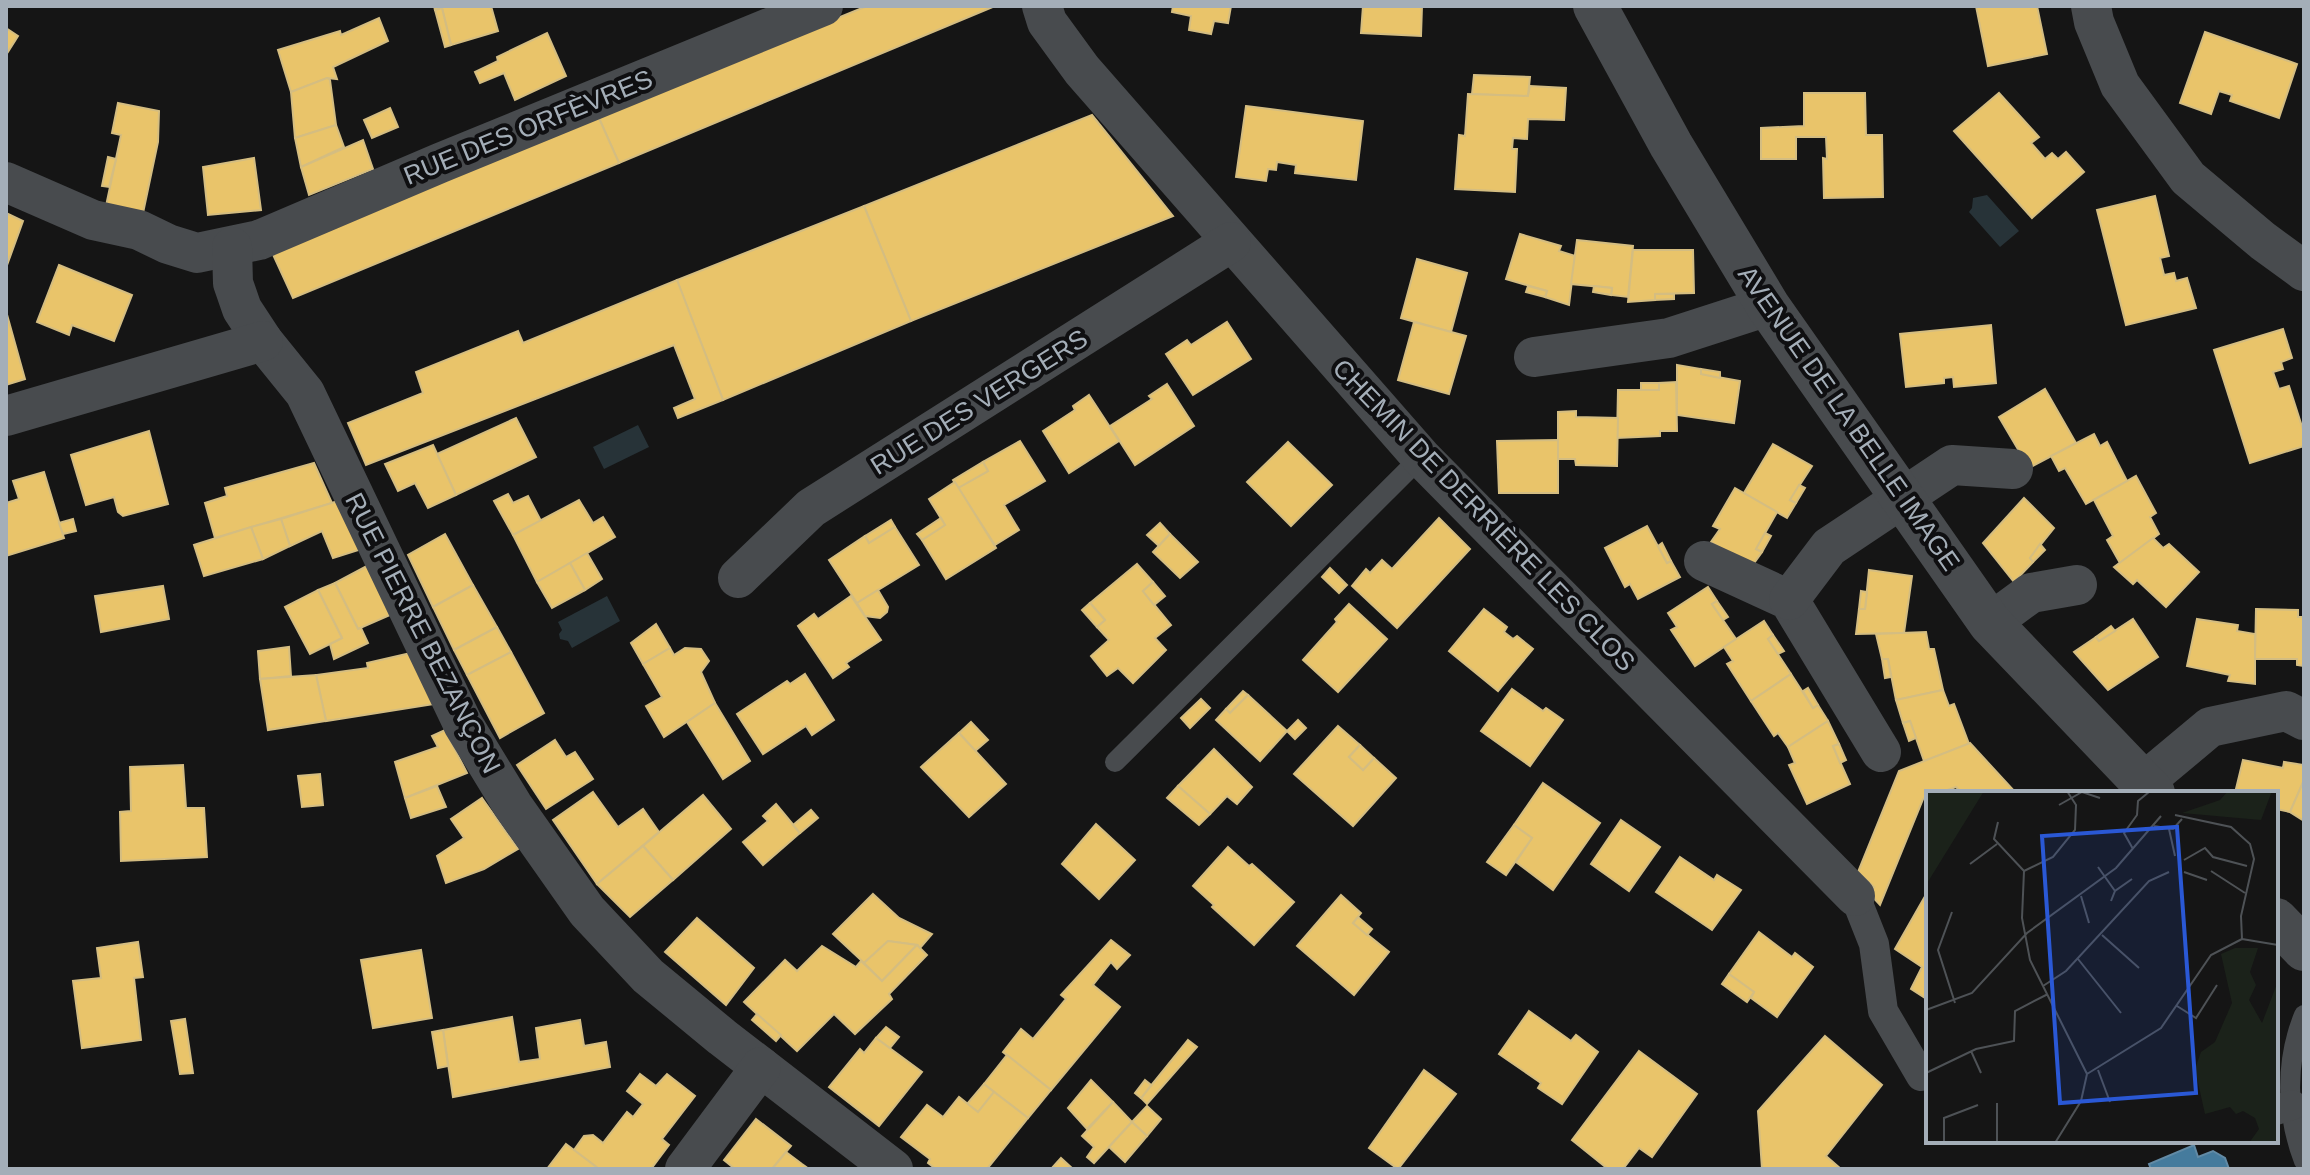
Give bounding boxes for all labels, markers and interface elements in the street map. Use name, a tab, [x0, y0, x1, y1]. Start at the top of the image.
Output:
street label: RUE DES ORFÈVRES	[399, 63, 657, 191]
street label: AVENUE DE LA BELLE IMAGE	[1732, 260, 1966, 576]
street label: RUE DES VERGERS	[865, 323, 1093, 481]
street label: CHEMIN DE DERRIÈRE LES CLOS	[1327, 353, 1641, 677]
street label: RUE PIERRE BEZANÇON	[339, 488, 507, 778]
inset map	[1926, 791, 2278, 1143]

